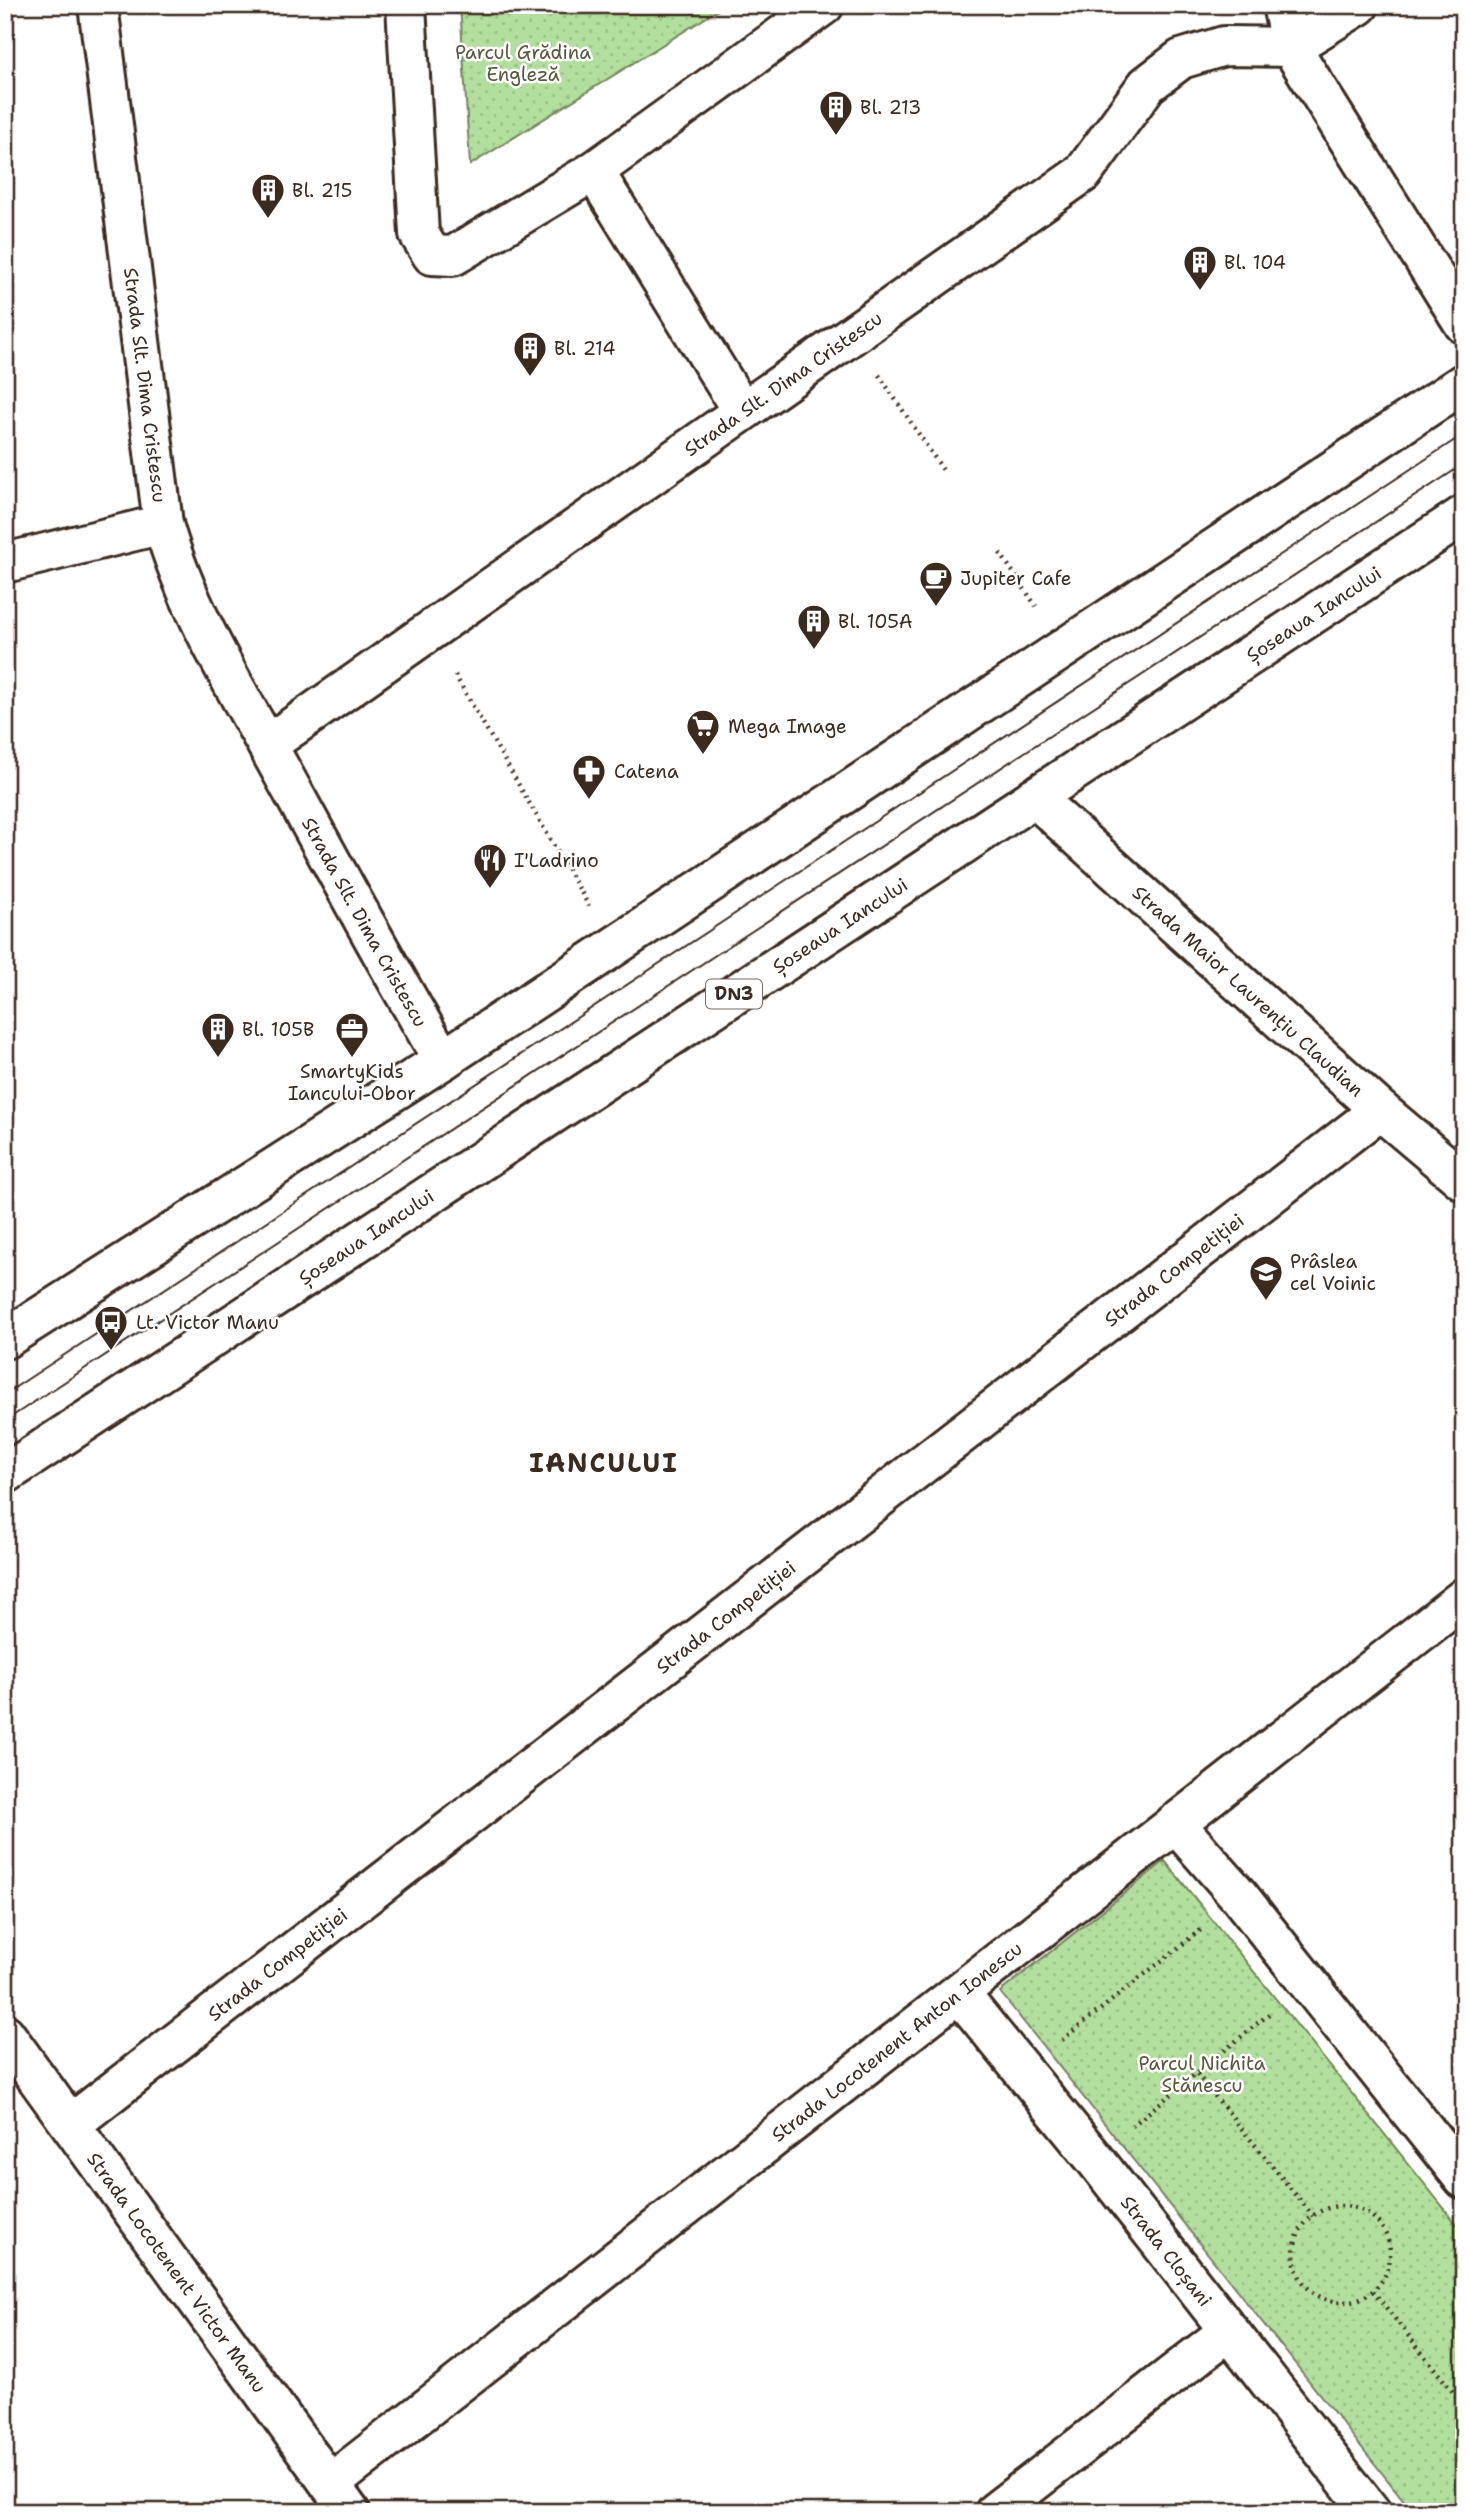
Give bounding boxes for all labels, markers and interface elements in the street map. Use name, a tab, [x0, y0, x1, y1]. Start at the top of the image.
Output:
park label: Parcul Grădina Engleză	[455, 40, 591, 87]
building icon: Bl. 213	[817, 88, 855, 137]
place label: Bl. 213	[860, 95, 921, 120]
building icon: Bl. 215	[249, 171, 287, 220]
place label: Bl. 215	[292, 178, 352, 203]
building icon: Bl. 104	[1181, 243, 1219, 292]
place label: Bl. 104	[1224, 250, 1286, 275]
street label: Strada Slt. Dima Cristescu	[118, 266, 172, 504]
street label: Strada Slt. Dima Cristescu	[679, 306, 887, 462]
building icon: Bl. 214	[511, 329, 549, 378]
place label: Bl. 214	[554, 336, 615, 361]
cafe icon: Jupiter Cafe	[917, 559, 955, 608]
street label: Șoseaua Iancului	[1241, 561, 1386, 669]
place label: Jupiter Cafe	[960, 566, 1071, 591]
building icon: Bl. 105A	[795, 602, 833, 651]
place label: Bl. 105A	[838, 609, 913, 634]
supermarket icon: Mega Image	[684, 707, 722, 756]
place label: Mega Image	[728, 714, 847, 739]
pharmacy icon: Catena	[570, 752, 608, 801]
place label: Catena	[614, 759, 679, 784]
street label: Strada Slt. Dima Cristescu	[296, 813, 433, 1032]
restaurant icon: I'Ladrino	[471, 841, 509, 890]
place label: I'Ladrino	[514, 848, 599, 873]
street label: Șoseaua Iancului	[768, 872, 913, 980]
street label: Strada Maior Laurențiu Claudian	[1127, 880, 1369, 1102]
road number: DN3	[706, 979, 762, 1009]
building icon: Bl. 105B	[199, 1010, 237, 1059]
office icon: SmartyKids Iancului-Obor	[333, 1010, 371, 1059]
place label: Bl. 105B	[242, 1017, 314, 1042]
place label: SmartyKids Iancului-Obor	[288, 1059, 416, 1106]
street label: Șoseaua Iancului	[294, 1184, 439, 1292]
street label: Strada Competiției	[1099, 1208, 1249, 1332]
place label: Prâslea cel Voinic	[1290, 1249, 1376, 1296]
school or university icon: Prâslea cel Voinic	[1247, 1253, 1285, 1302]
bus stop icon: Lt. Victor Manu	[92, 1303, 130, 1352]
place label: Lt. Victor Manu	[136, 1310, 279, 1335]
district label: IANCULUI	[529, 1445, 679, 1480]
street label: Strada Competiției	[651, 1555, 801, 1679]
street label: Strada Competiției	[203, 1902, 353, 2027]
street label: Strada Locotenent Anton Ionescu	[766, 1936, 1027, 2148]
park label: Parcul Nichita Stănescu	[1138, 2051, 1266, 2098]
street label: Strada Locotenent Victor Manu	[81, 2147, 272, 2398]
street label: Strada Cloșani	[1115, 2190, 1217, 2312]

